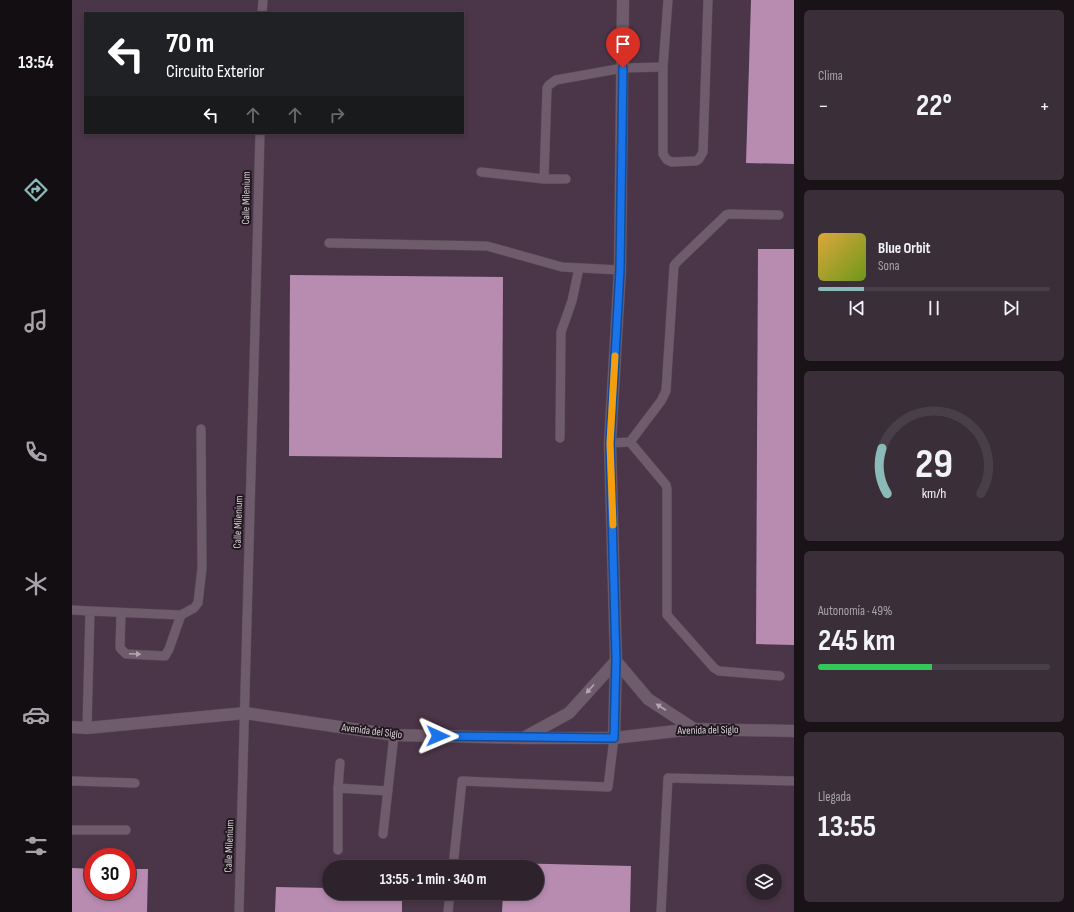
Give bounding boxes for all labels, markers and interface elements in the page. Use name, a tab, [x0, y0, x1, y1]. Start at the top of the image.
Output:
text: 70 m	[166, 27, 214, 60]
pin	[606, 27, 640, 68]
icon: left	[100, 28, 152, 80]
icon: arrive	[612, 33, 634, 55]
text: 13:54	[18, 52, 54, 73]
text: Circuito Exterior	[166, 61, 265, 82]
text: Clima	[818, 68, 843, 84]
text: 22°	[916, 88, 952, 124]
text: −	[818, 93, 829, 120]
text: +	[1039, 93, 1050, 120]
icon: left	[200, 104, 222, 126]
icon: ahead	[242, 104, 264, 126]
icon: ahead	[284, 104, 306, 126]
icon: right	[326, 104, 348, 126]
street label: Calle Milenium	[239, 171, 253, 225]
icon: directions	[22, 176, 50, 204]
text: Blue Orbit	[878, 239, 930, 258]
text: Sona	[878, 258, 900, 274]
icon: previous	[846, 297, 868, 319]
icon: pause	[923, 297, 945, 319]
icon: next	[1000, 297, 1022, 319]
icon: music	[22, 307, 50, 335]
icon: phone	[22, 438, 50, 466]
text: 29	[915, 440, 953, 489]
text: km/h	[922, 485, 946, 502]
street label: Calle Milenium	[231, 495, 245, 549]
icon: climate	[22, 570, 50, 598]
text: Autonomía · 49%	[818, 603, 892, 619]
text: 245 km	[818, 623, 895, 659]
one-way arrow	[129, 651, 141, 658]
one-way arrow	[585, 684, 594, 695]
icon: car	[22, 701, 50, 729]
one-way arrow	[655, 704, 667, 711]
position arrow	[417, 715, 459, 757]
street label: Avenida del Siglo	[340, 721, 404, 741]
street label: Avenida del Siglo	[676, 723, 739, 737]
text: Llegada	[818, 789, 851, 805]
text: 13:55	[818, 809, 876, 845]
street label: Calle Milenium	[222, 819, 236, 873]
icon: filters	[22, 832, 50, 860]
speed limit sign: 30	[84, 848, 136, 900]
map controls	[746, 864, 782, 900]
button: layers	[746, 864, 782, 900]
text: 13:55 · 1 min · 340 m	[380, 870, 486, 889]

